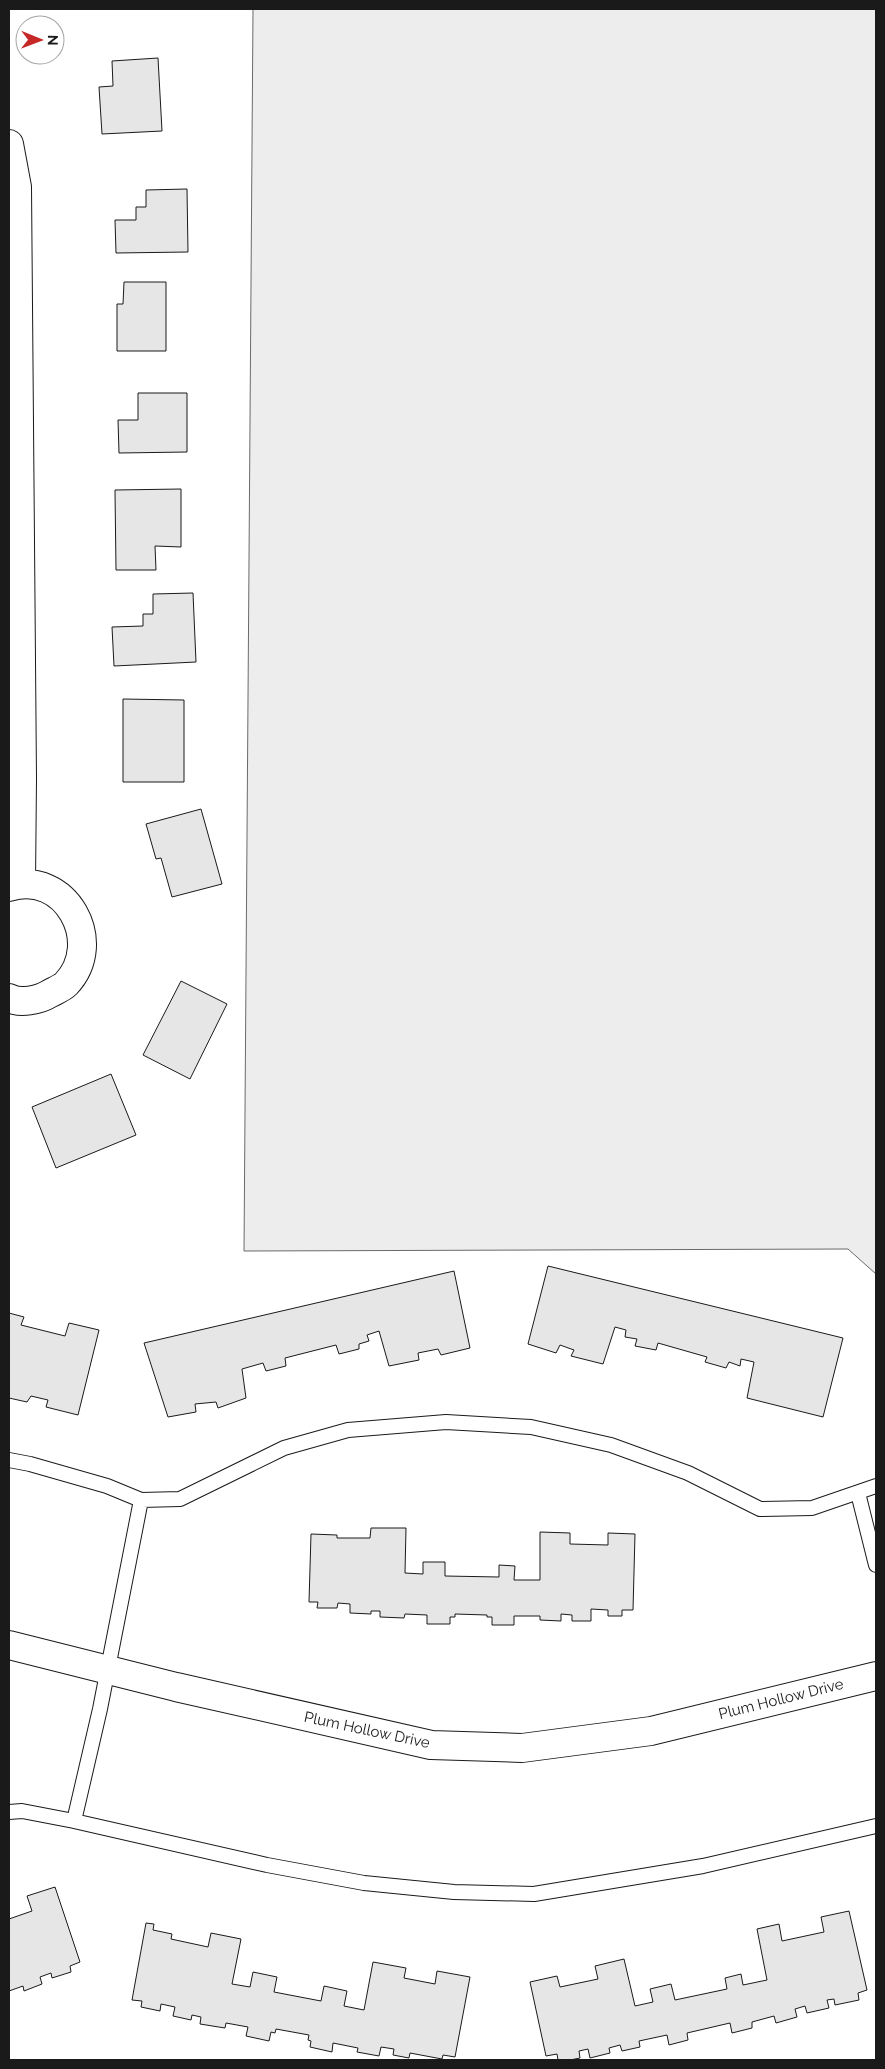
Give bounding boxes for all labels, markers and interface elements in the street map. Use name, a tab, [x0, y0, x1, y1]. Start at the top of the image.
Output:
north arrow	[15, 15, 65, 65]
text: N	[45, 35, 61, 46]
street label: Plum Hollow Drive	[717, 1675, 845, 1723]
street label: Plum Hollow Drive	[303, 1708, 432, 1752]

